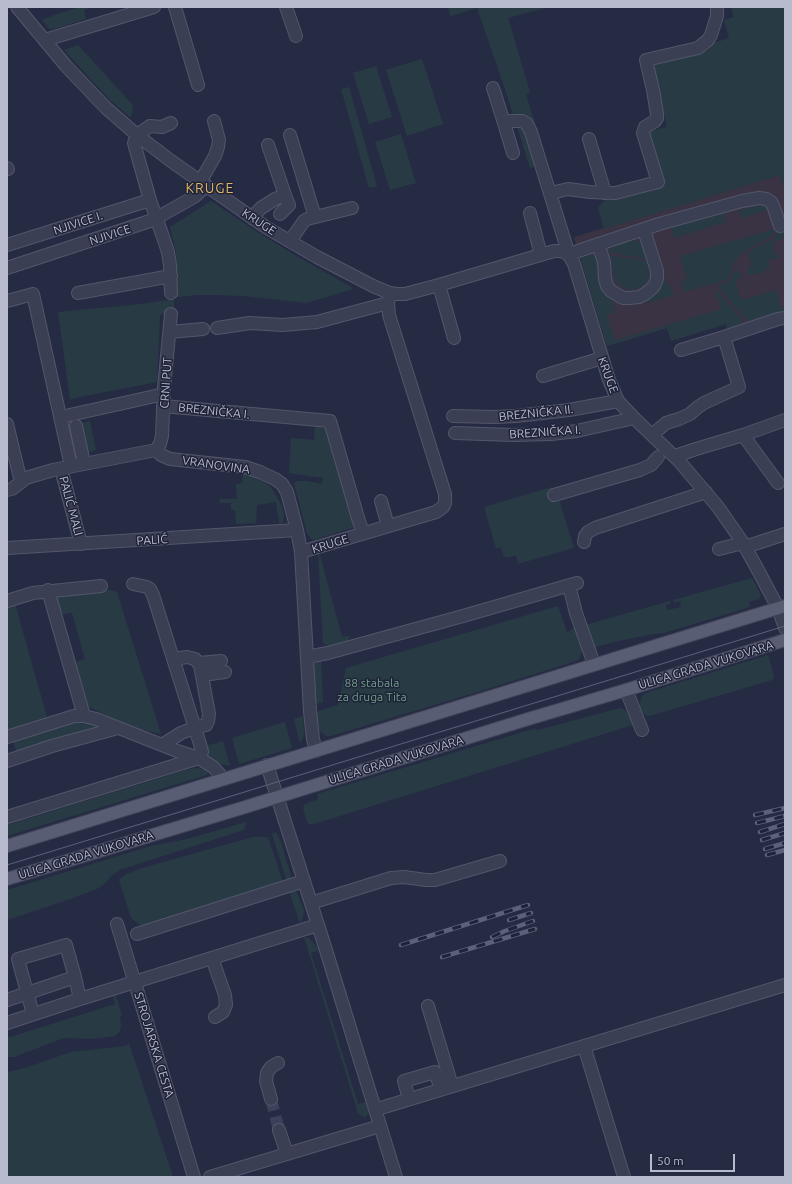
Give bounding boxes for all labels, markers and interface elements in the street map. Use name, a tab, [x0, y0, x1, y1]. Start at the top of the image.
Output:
district label: KRUGE	[186, 180, 234, 196]
street label: KRUGE	[239, 206, 279, 238]
street label: NJIVICE I.	[51, 208, 105, 238]
street label: NJIVICE	[88, 222, 132, 248]
street label: KRUGE	[595, 355, 621, 395]
street label: CRNI PUT	[157, 357, 175, 409]
street label: BREZNIČKA I.	[177, 400, 251, 422]
street label: BREZNIČKA II.	[498, 402, 574, 424]
street label: BREZNIČKA I.	[509, 422, 581, 442]
street label: VRANOVINA	[181, 453, 251, 477]
street label: PALIĆ MALI	[56, 475, 86, 537]
street label: PALIĆ	[136, 532, 168, 548]
street label: KRUGE	[310, 532, 350, 556]
street label: ULICA GRADA VUKOVARA	[637, 638, 775, 692]
park label: 88 stabala za druga Tita	[337, 676, 407, 704]
street label: ULICA GRADA VUKOVARA	[327, 733, 465, 787]
street label: ULICA GRADA VUKOVARA	[17, 828, 155, 882]
street label: STROJARSKA CESTA	[131, 991, 177, 1099]
scale bar	[652, 1146, 737, 1172]
text: 50 m	[657, 1154, 684, 1167]

